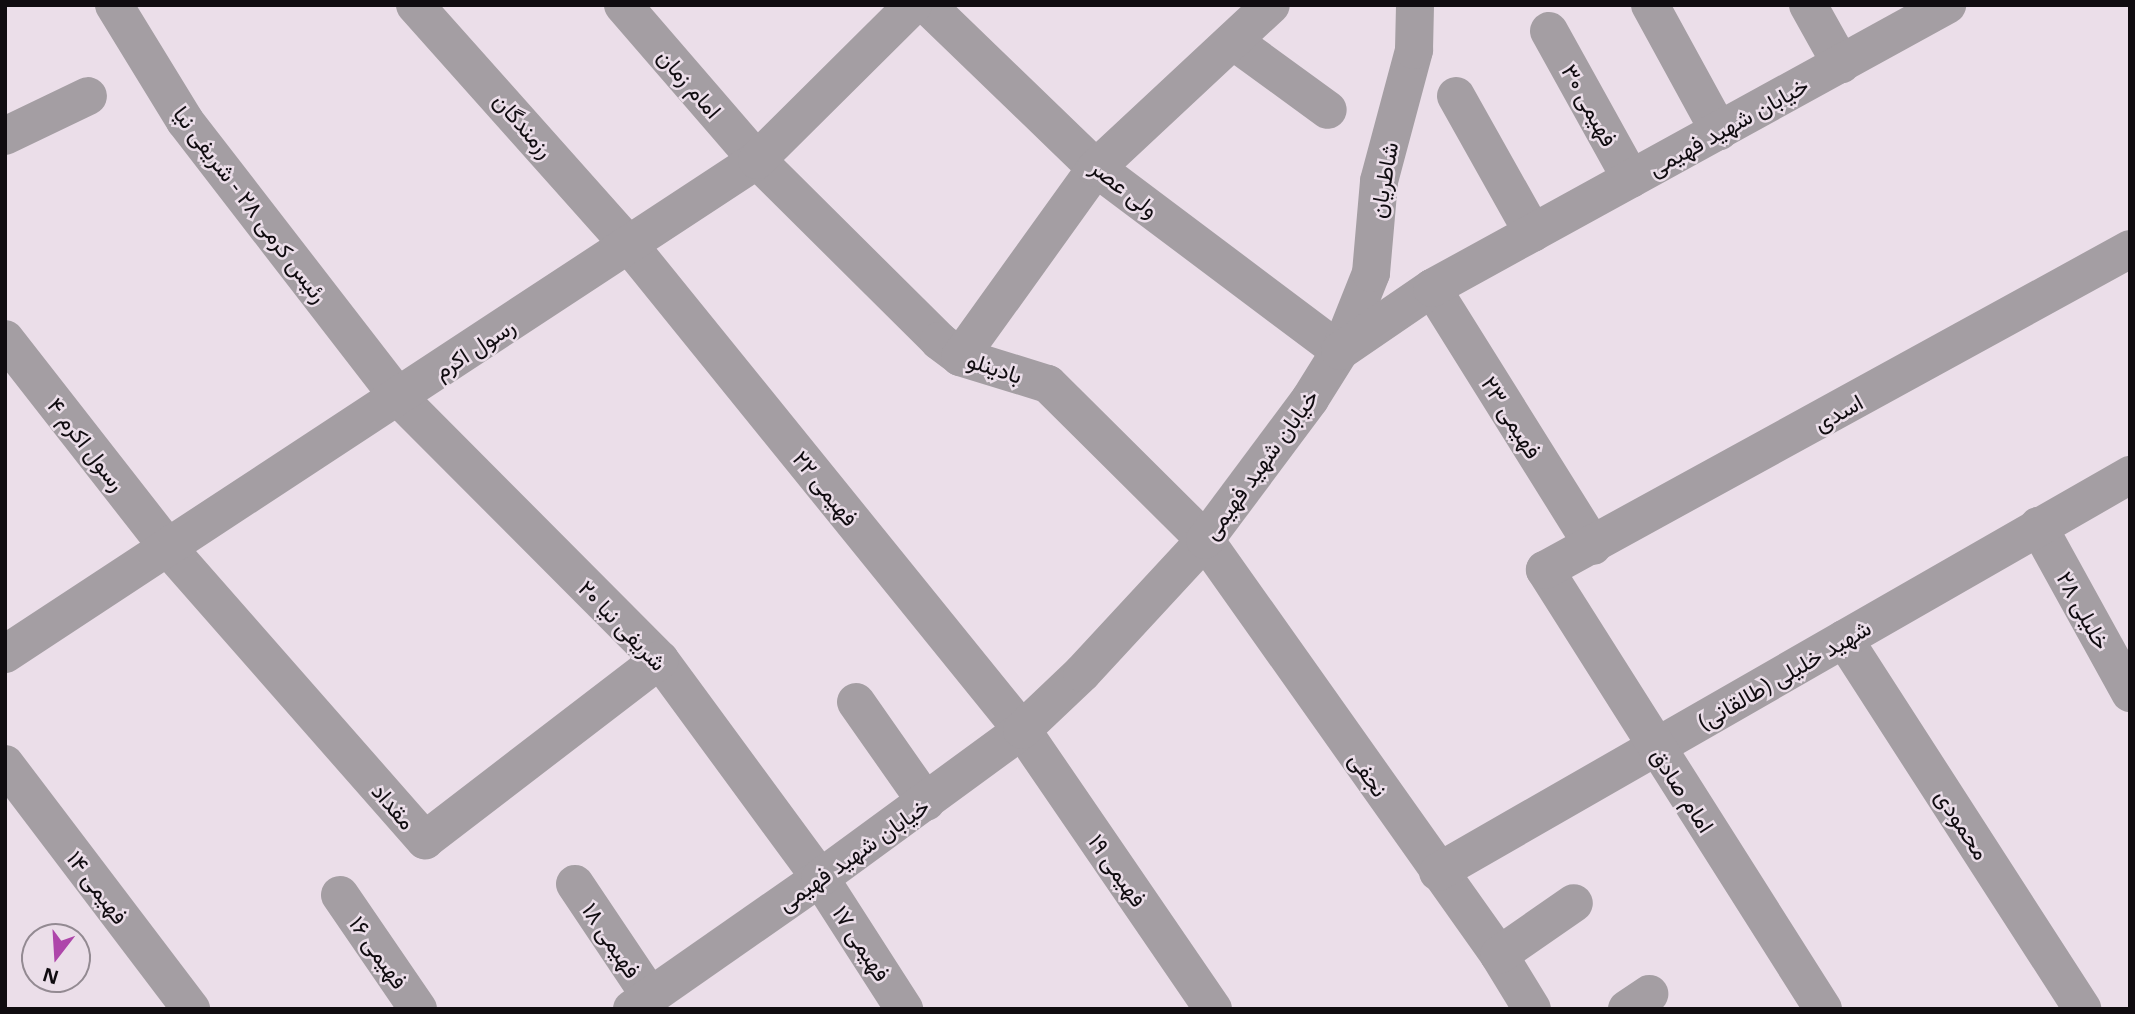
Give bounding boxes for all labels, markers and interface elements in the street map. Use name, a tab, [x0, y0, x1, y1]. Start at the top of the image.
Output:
street label: امام زمان	[652, 43, 728, 123]
street label: فهیمی ۳۰	[1556, 59, 1624, 151]
street label: خیابان شهید فهیمی	[1643, 71, 1813, 181]
street label: رزمندگان	[488, 87, 560, 163]
street label: رئیس کرمی ۲۸ - شریفی نیا	[168, 100, 334, 308]
street label: شاطریان	[1363, 140, 1403, 220]
street label: ولی عصر	[1086, 153, 1164, 223]
street label: رسول اکرم	[428, 312, 520, 384]
street label: بادینلو	[964, 345, 1026, 389]
street label: فهیمی ۲۳	[1476, 371, 1548, 463]
street label: خیابان شهید فهیمی	[1196, 383, 1324, 545]
street label: اسدی	[1809, 387, 1867, 437]
street label: رسول اکرم ۴	[42, 392, 132, 496]
street label: فهیمی ۲۲	[787, 445, 865, 531]
street label: خلیلی ۲۸	[2051, 566, 2117, 654]
street label: ۲۰ شریفی نیا	[573, 574, 673, 676]
street label: شهید خلیلی (طالقانی)	[1692, 613, 1876, 735]
street label: امام صادق	[1645, 742, 1721, 838]
street label: نجفی	[1344, 746, 1394, 802]
street label: مقداد	[366, 777, 422, 835]
street label: محمودی	[1930, 784, 1996, 864]
street label: خیابان شهید فهیمی	[772, 791, 934, 917]
street label: فهیمی ۱۹	[1083, 828, 1153, 912]
street label: فهیمی ۱۴	[62, 845, 134, 929]
street label: فهیمی ۱۸	[577, 897, 647, 983]
street label: فهیمی ۱۷	[827, 900, 897, 986]
street label: فهیمی ۱۶	[344, 910, 414, 994]
north arrow	[21, 923, 91, 993]
text: N	[39, 961, 62, 991]

